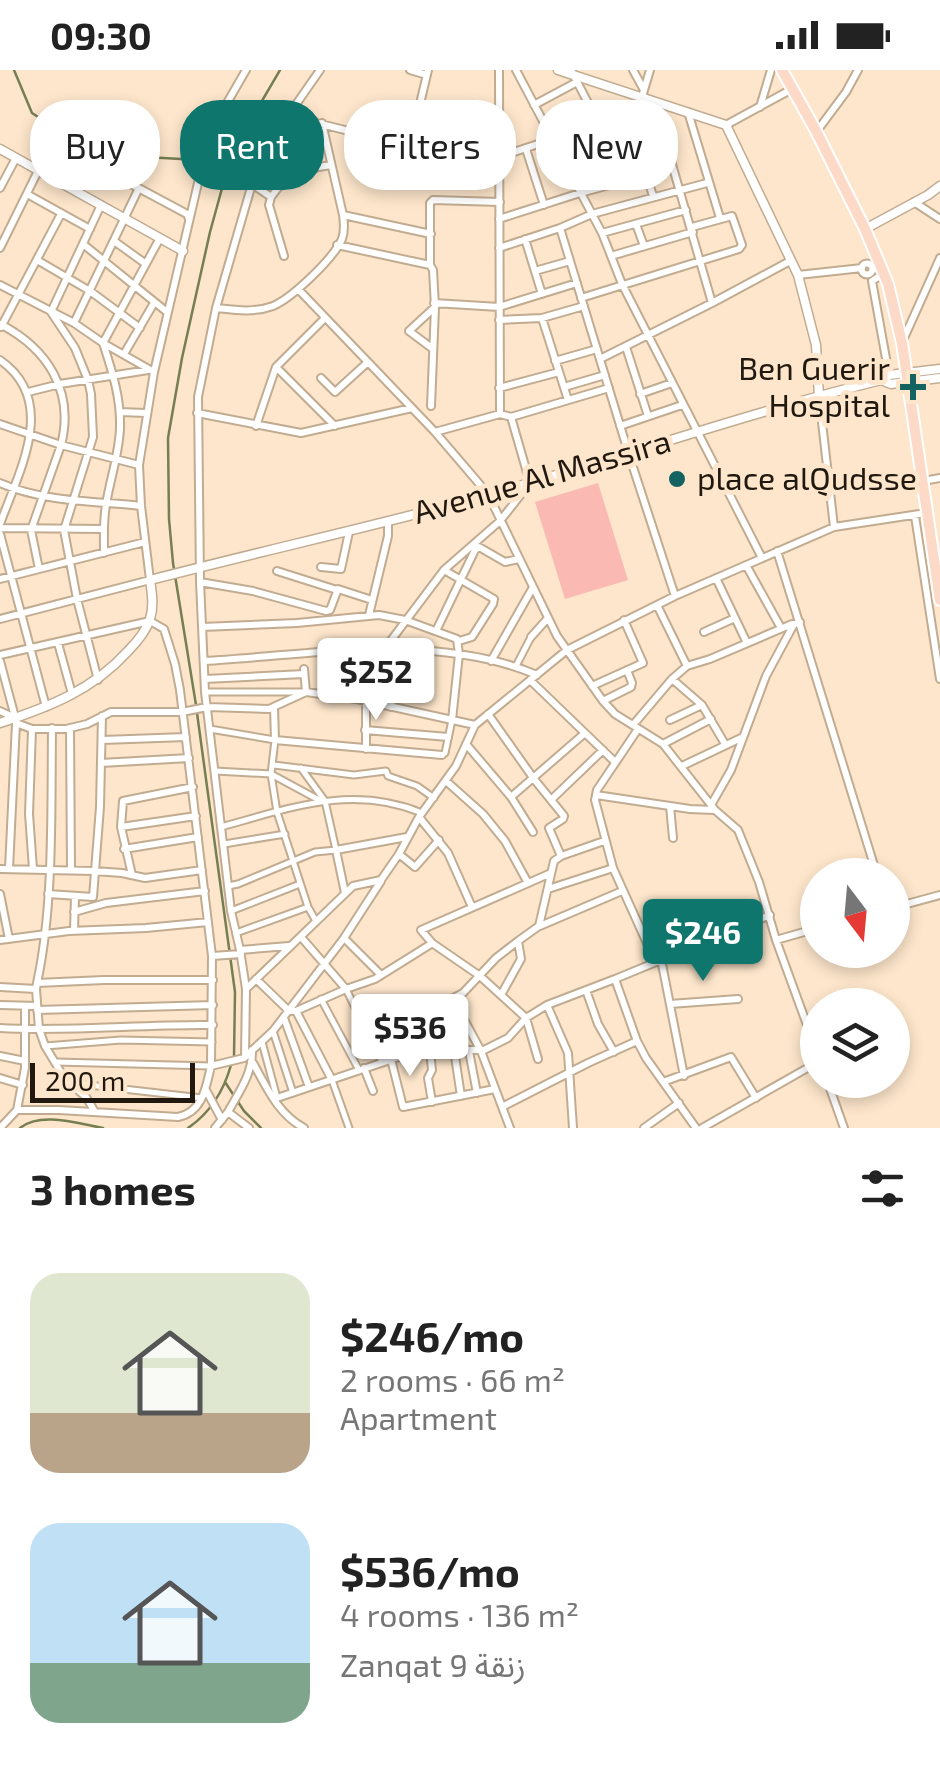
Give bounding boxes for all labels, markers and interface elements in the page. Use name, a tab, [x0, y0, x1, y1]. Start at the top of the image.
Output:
text: 09:30	[50, 12, 152, 58]
chip: Buy	[30, 100, 160, 190]
chip: Rent	[180, 100, 324, 190]
chip: Filters	[344, 100, 516, 190]
chip: New	[536, 100, 678, 190]
place label: Ben Guerir Hospital	[738, 348, 890, 423]
marker: Ben Guerir Hospital	[900, 374, 926, 400]
street label: Avenue Al Massira	[408, 420, 674, 530]
place label: place alQudsse	[697, 458, 917, 497]
marker: place alQudsse	[666, 468, 688, 490]
pin: $252	[317, 638, 435, 723]
text: $252	[339, 651, 413, 689]
north arrow	[800, 858, 910, 968]
map controls	[800, 858, 910, 1098]
pin: $246	[644, 899, 762, 984]
text: $246	[665, 912, 741, 950]
button: layers	[800, 988, 910, 1098]
pin: $536	[351, 994, 469, 1079]
text: $536	[373, 1007, 447, 1045]
scale bar	[30, 1058, 195, 1102]
text: 200 m	[45, 1063, 125, 1097]
icon: filters	[855, 1161, 910, 1216]
text: 3 homes	[30, 1163, 196, 1213]
text: $246/mo	[340, 1310, 524, 1360]
icon: home	[110, 1313, 230, 1433]
text: 2 rooms · 66 m²	[340, 1360, 565, 1398]
text: Apartment	[340, 1398, 497, 1436]
text: $536/mo	[340, 1545, 520, 1595]
icon: home	[110, 1563, 230, 1683]
text: 4 rooms · 136 m²	[340, 1595, 579, 1633]
text: Zanqat 9 زنقة	[340, 1645, 526, 1683]

